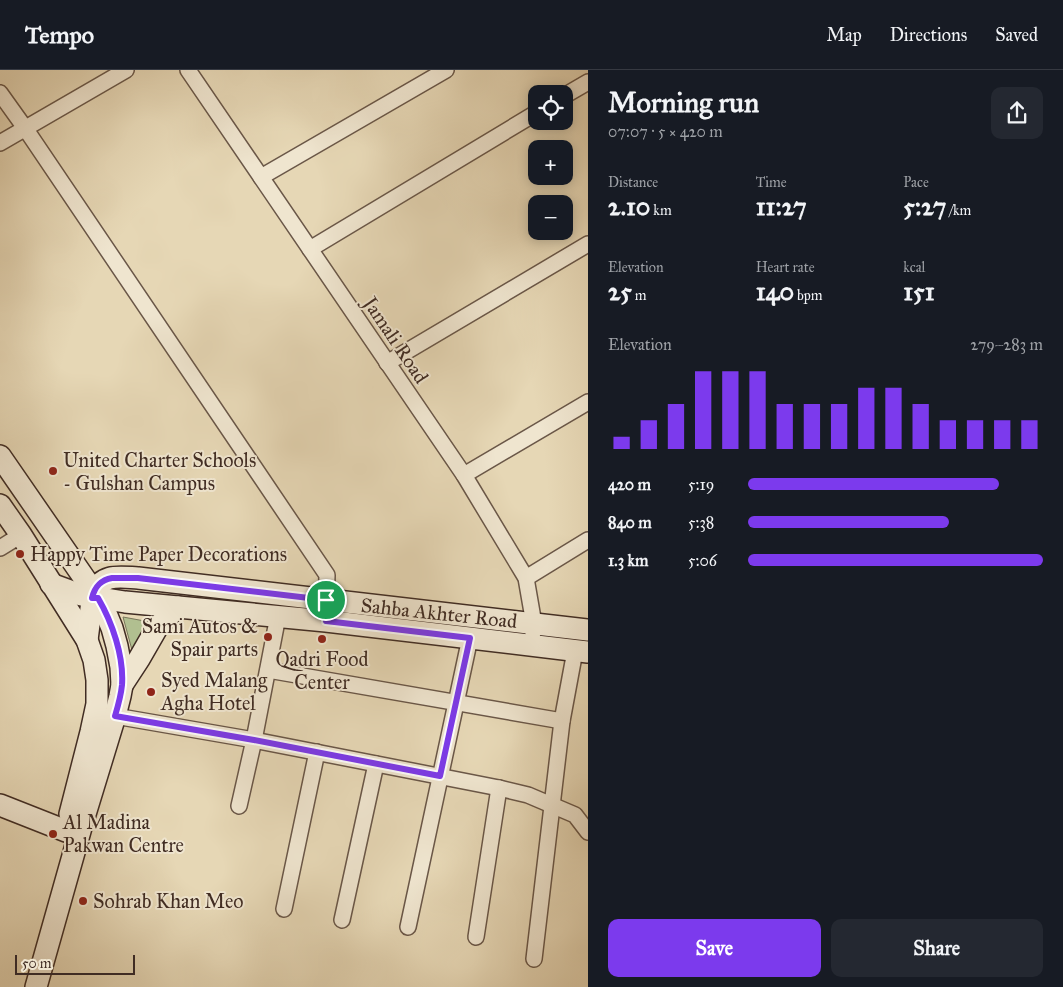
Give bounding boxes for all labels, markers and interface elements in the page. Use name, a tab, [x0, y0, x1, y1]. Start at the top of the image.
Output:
text: Tempo	[25, 20, 94, 50]
text: Map	[826, 24, 862, 46]
text: Directions	[890, 24, 967, 46]
text: Saved	[995, 24, 1038, 46]
map controls	[528, 85, 573, 240]
button: locate	[528, 85, 573, 130]
text: Morning run	[608, 85, 759, 120]
button: share	[991, 87, 1043, 139]
text: 07:07 · 5 × 420 m	[608, 122, 723, 141]
button: +	[528, 140, 573, 185]
text: Distance	[608, 174, 658, 191]
text: Time	[756, 174, 787, 191]
text: Pace	[903, 174, 929, 191]
text: 2.10	[608, 191, 650, 222]
text: 11:27	[756, 191, 807, 222]
text: 5:27	[903, 191, 946, 222]
button: −	[528, 195, 573, 240]
text: km	[650, 202, 672, 219]
text: /km	[946, 202, 971, 219]
text: Elevation	[608, 259, 664, 276]
text: Heart rate	[756, 259, 815, 276]
text: kcal	[903, 259, 925, 276]
text: 25	[608, 276, 632, 307]
text: 140	[756, 276, 794, 307]
text: 151	[903, 276, 935, 307]
text: m	[632, 287, 647, 304]
text: bpm	[794, 287, 823, 304]
street label: Jamali Road	[356, 291, 434, 388]
text: Elevation	[608, 335, 672, 354]
text: 279–283 m	[970, 335, 1043, 354]
place label: United Charter Schools - Gulshan Campus	[63, 448, 256, 495]
marker: United Charter Schools - Gulshan Campus	[47, 465, 59, 477]
text: 420 m	[608, 475, 651, 494]
text: 5:19	[688, 475, 714, 494]
text: 840 m	[608, 513, 652, 532]
text: 5:38	[688, 513, 714, 532]
place label: Happy Time Paper Decorations	[30, 542, 287, 566]
marker: Happy Time Paper Decorations	[14, 548, 26, 560]
text: 1.3 km	[608, 551, 648, 570]
text: 5:06	[688, 551, 717, 570]
pin	[305, 579, 347, 621]
icon: arrive	[312, 586, 340, 614]
street label: Sahba Akhter Road	[360, 593, 518, 633]
place label: Sami Autos & Spair parts	[142, 614, 258, 661]
marker: Sami Autos & Spair parts	[262, 631, 274, 643]
marker: Qadri Food Center	[316, 633, 328, 645]
place label: Qadri Food Center	[275, 647, 369, 694]
place label: Syed Malang Agha Hotel	[160, 668, 268, 716]
marker: Syed Malang Agha Hotel	[145, 686, 157, 698]
place label: Al Madina Pakwan Centre	[62, 810, 184, 857]
marker: Al Madina Pakwan Centre	[47, 828, 59, 840]
place label: Sohrab Khan Meo	[93, 889, 244, 913]
marker: Sohrab Khan Meo	[77, 895, 89, 907]
button: Save	[608, 919, 821, 977]
button: Share	[831, 919, 1043, 977]
scale bar	[15, 952, 135, 975]
text: 50 m	[22, 955, 51, 972]

